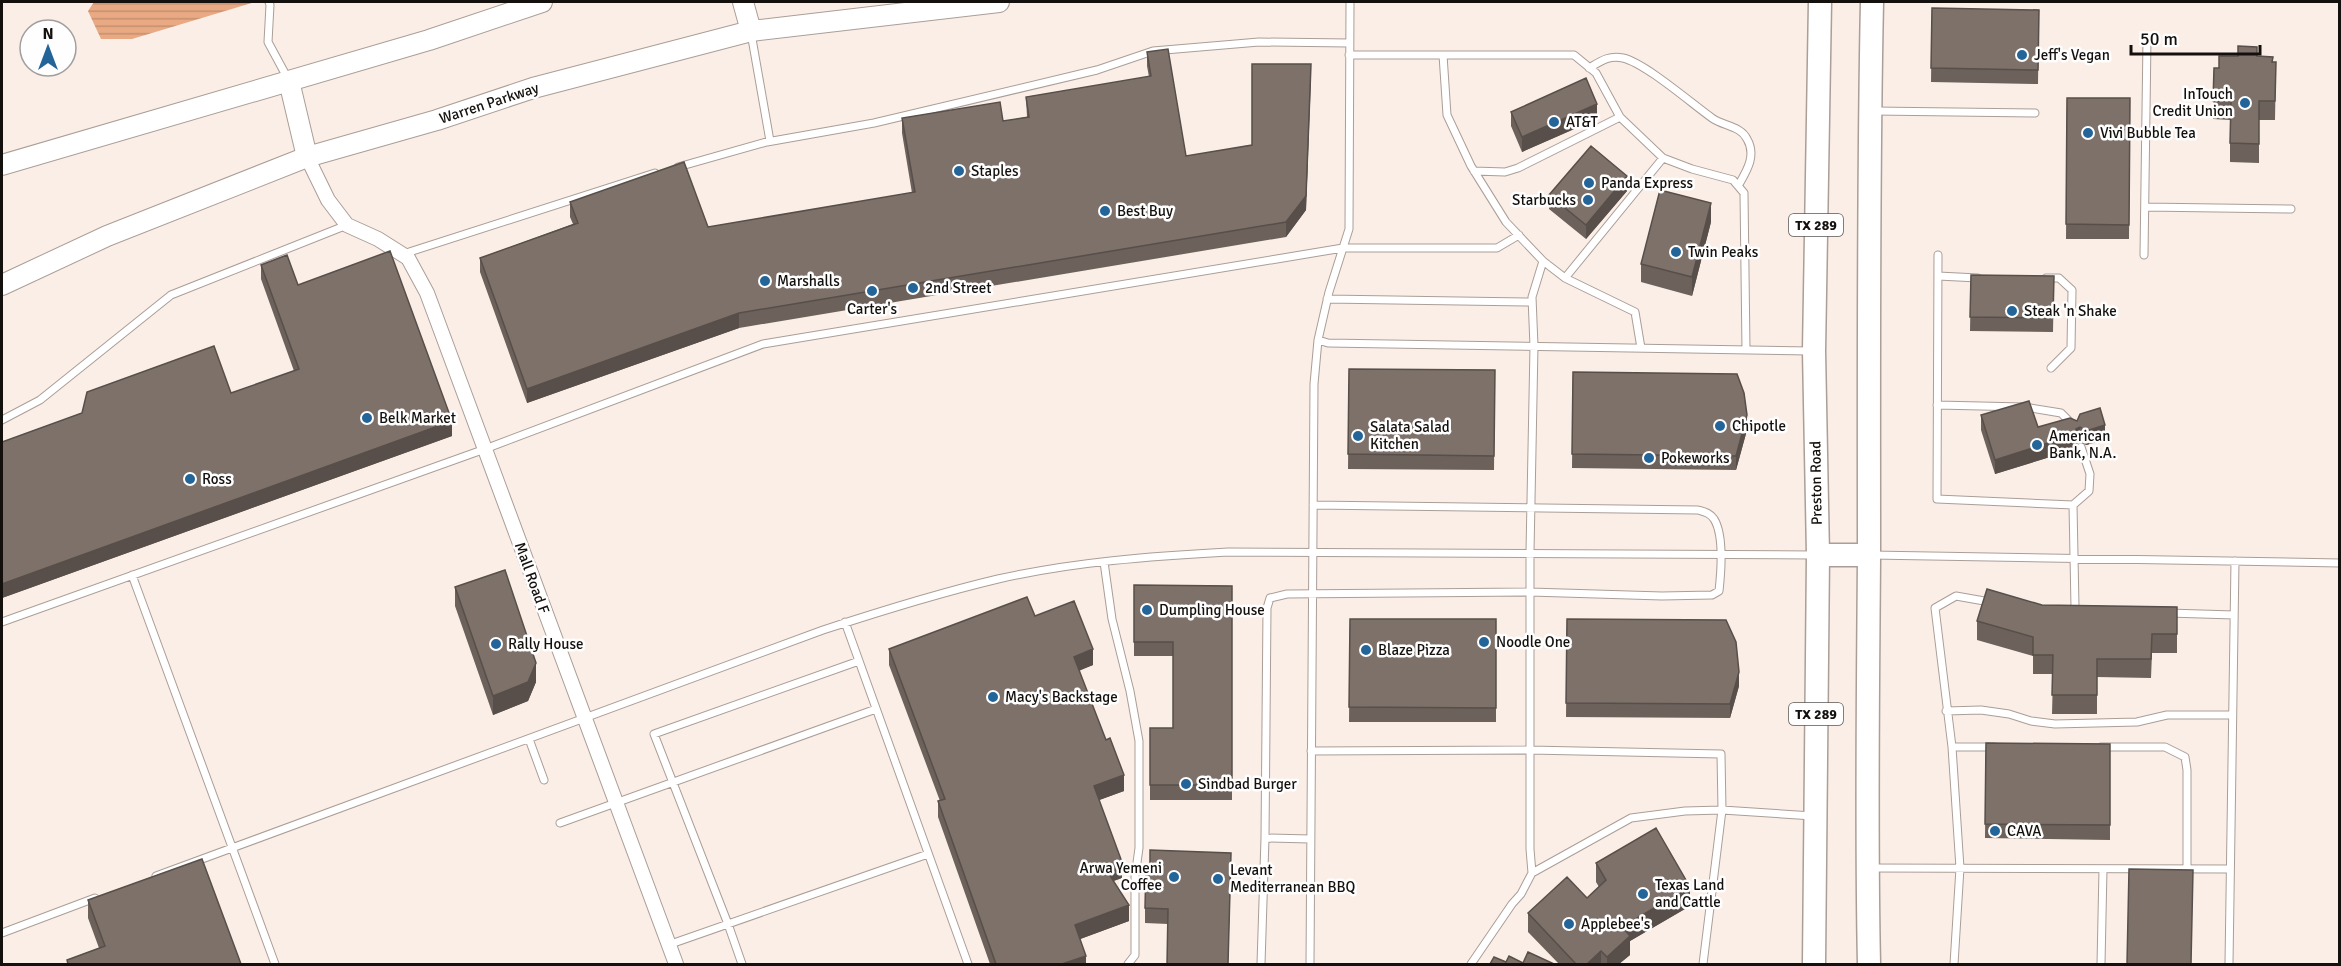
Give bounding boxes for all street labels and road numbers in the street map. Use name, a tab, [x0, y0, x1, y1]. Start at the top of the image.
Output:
street label: Warren Parkway	[437, 78, 541, 128]
road number: TX 289	[1789, 214, 1843, 236]
street label: Preston Road	[1806, 441, 1826, 525]
street label: Mall Road F	[511, 540, 553, 616]
road number: TX 289	[1789, 703, 1843, 725]

